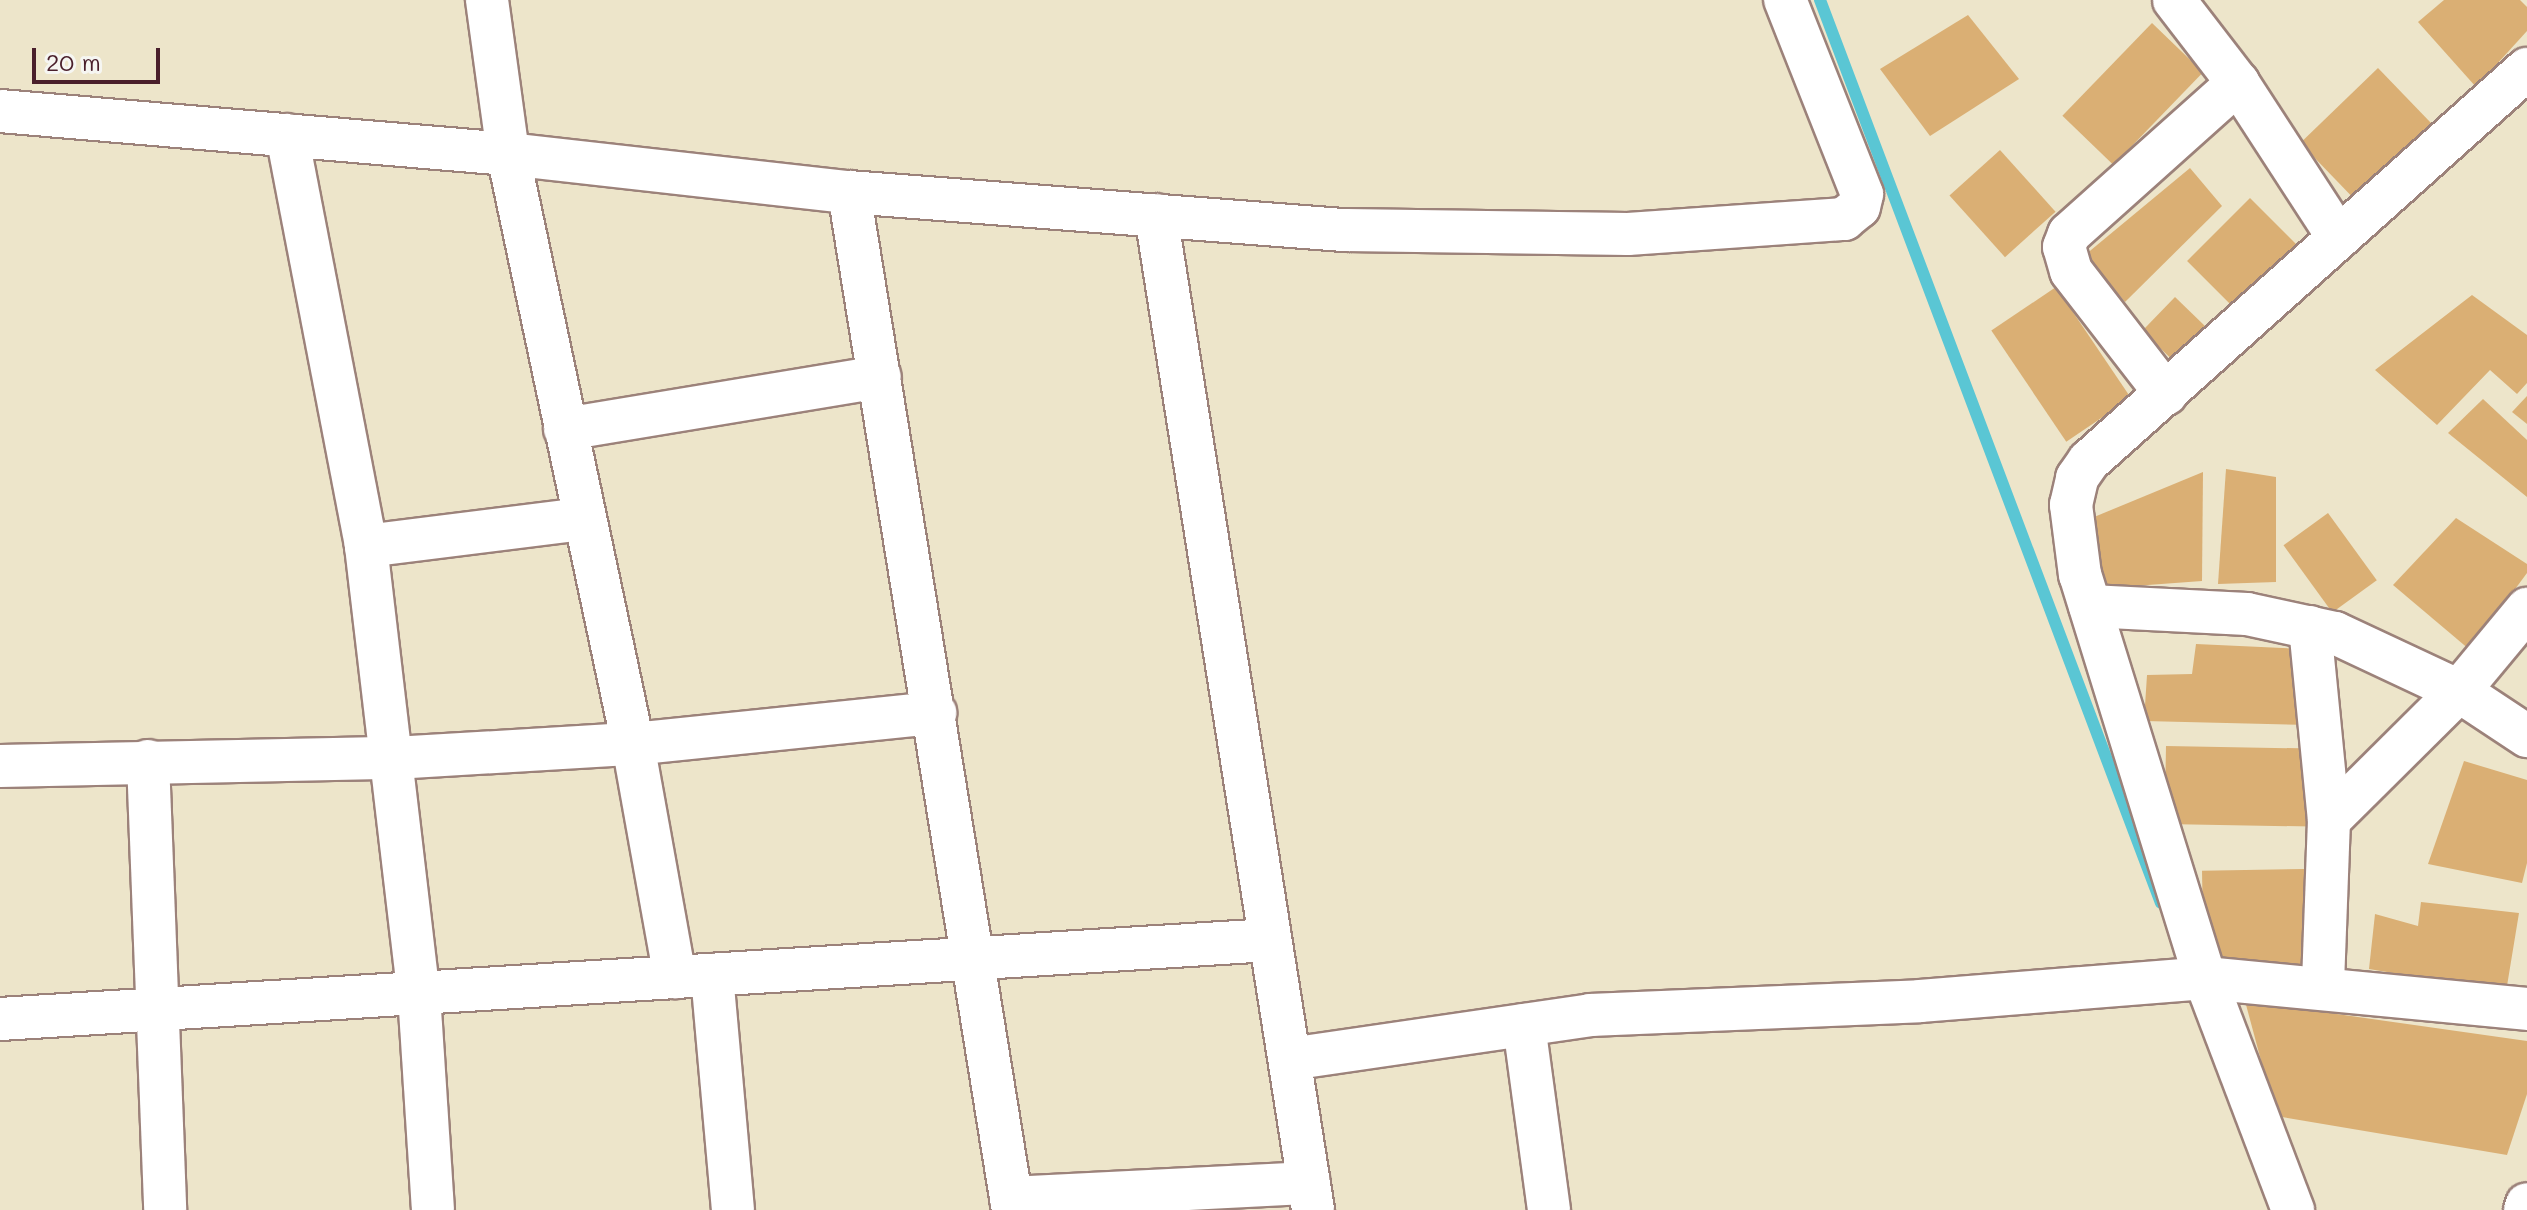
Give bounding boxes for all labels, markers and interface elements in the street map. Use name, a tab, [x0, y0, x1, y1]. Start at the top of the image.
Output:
scale bar	[36, 32, 164, 82]
text: 20 m	[46, 46, 101, 77]

